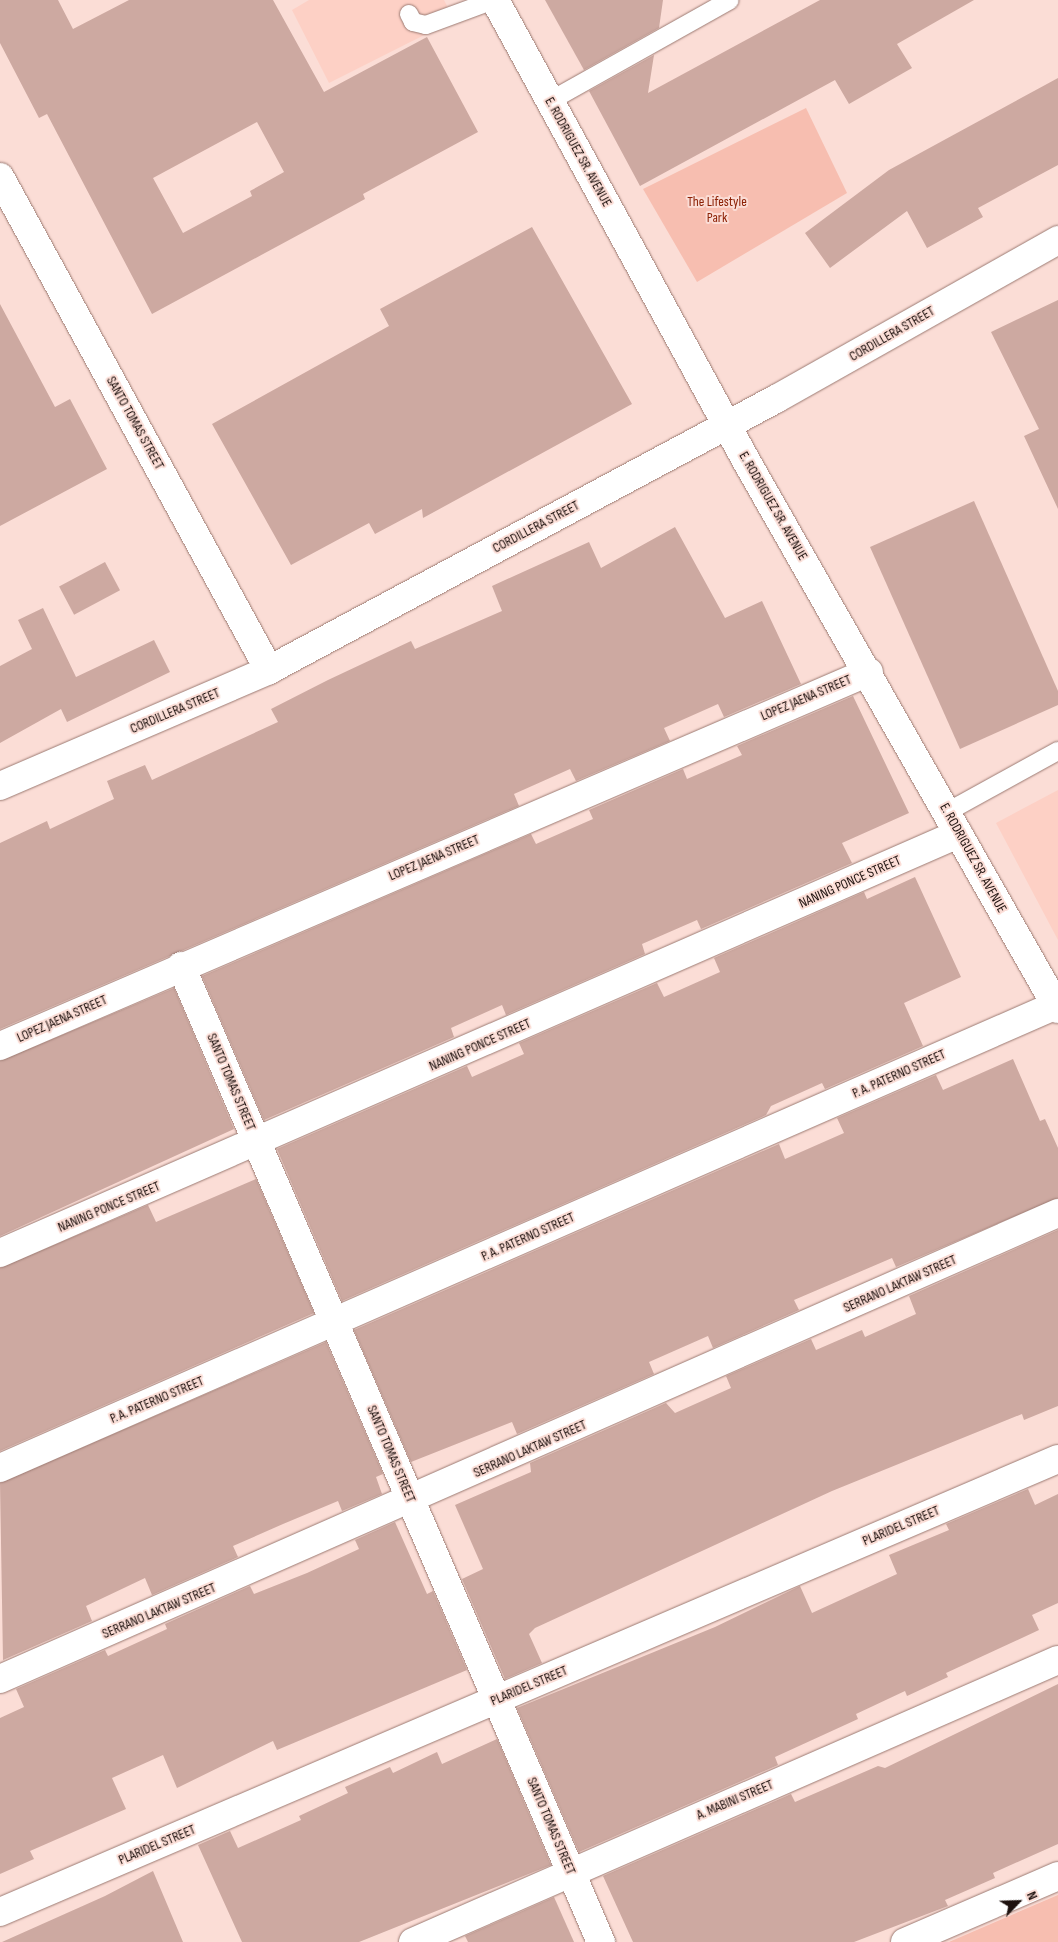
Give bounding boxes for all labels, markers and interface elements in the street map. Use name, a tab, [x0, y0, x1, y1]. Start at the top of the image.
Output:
street label: E. RODRIGUEZ SR. AVENUE	[541, 94, 615, 210]
park label: The Lifestyle Park	[687, 194, 747, 226]
street label: CORDILLERA STREET	[846, 303, 938, 365]
street label: SANTO TOMAS STREET	[102, 374, 168, 472]
street label: E. RODRIGUEZ SR. AVENUE	[735, 449, 811, 563]
street label: CORDILLERA STREET	[490, 497, 582, 557]
street label: LOPEZ JAENA STREET	[758, 671, 854, 725]
street label: CORDILLERA STREET	[128, 685, 222, 737]
street label: E. RODRIGUEZ SR. AVENUE	[936, 800, 1010, 916]
street label: LOPEZ JAENA STREET	[386, 831, 482, 885]
street label: NANING PONCE STREET	[797, 852, 903, 912]
street label: LOPEZ JAENA STREET	[14, 992, 110, 1046]
street label: NANING PONCE STREET	[427, 1015, 533, 1075]
street label: SANTO TOMAS STREET	[203, 1031, 259, 1133]
street label: P. A. PATERNO STREET	[850, 1046, 948, 1102]
street label: NANING PONCE STREET	[55, 1178, 163, 1236]
street label: P. A. PATERNO STREET	[479, 1209, 577, 1265]
street label: SERRANO LAKTAW STREET	[841, 1252, 959, 1316]
street label: P. A. PATERNO STREET	[108, 1373, 206, 1427]
street label: SANTO TOMAS STREET	[363, 1403, 419, 1505]
street label: SERRANO LAKTAW STREET	[471, 1417, 589, 1481]
street label: PLARIDEL STREET	[860, 1502, 942, 1550]
street label: SERRANO LAKTAW STREET	[100, 1579, 218, 1643]
street label: PLARIDEL STREET	[488, 1662, 570, 1710]
street label: SANTO TOMAS STREET	[523, 1775, 579, 1877]
street label: A. MABINI STREET	[694, 1776, 776, 1824]
street label: PLARIDEL STREET	[116, 1821, 198, 1869]
north arrow	[993, 1877, 1043, 1927]
text: N	[1023, 1889, 1041, 1903]

